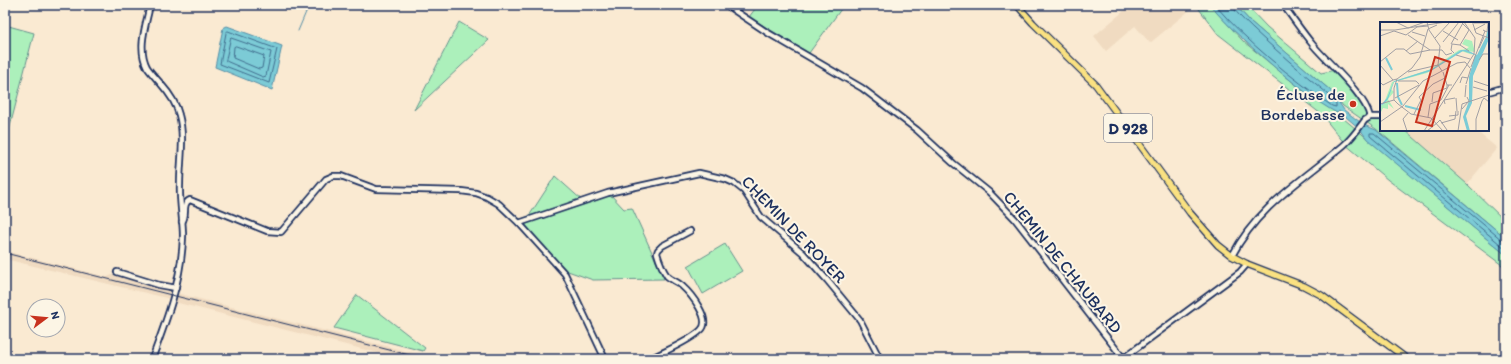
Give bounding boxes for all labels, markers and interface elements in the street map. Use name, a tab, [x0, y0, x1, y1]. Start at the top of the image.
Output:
inset map	[1380, 22, 1489, 131]
place label: Écluse de Bordebasse	[1260, 84, 1345, 124]
marker: Écluse de Bordebasse	[1348, 99, 1358, 109]
road number: D 928	[1104, 114, 1152, 142]
street label: CHEMIN DE ROYER	[738, 171, 851, 287]
street label: CHEMIN DE CHAUBARD	[999, 187, 1127, 337]
north arrow	[26, 298, 66, 338]
text: N	[48, 310, 62, 321]

